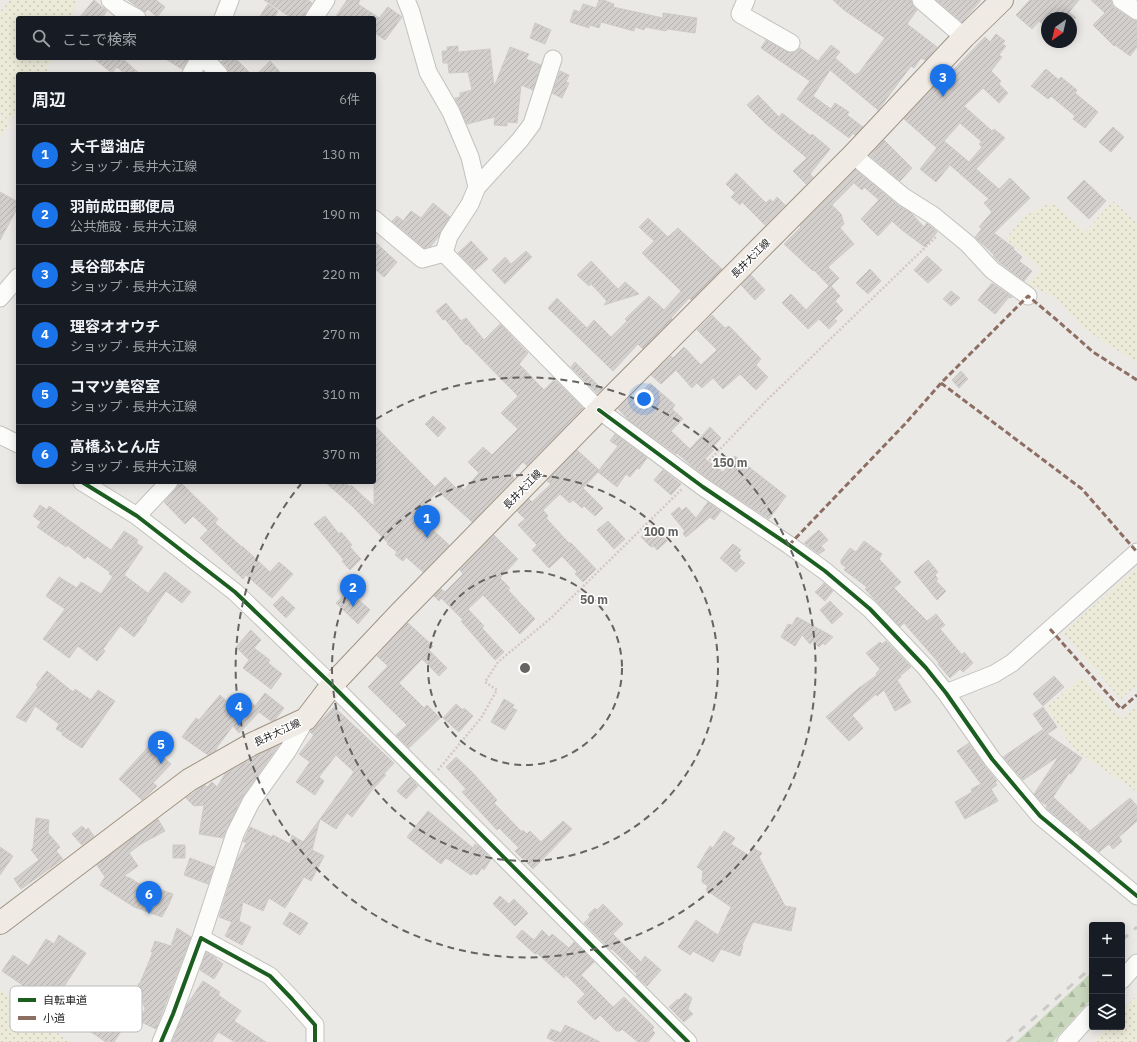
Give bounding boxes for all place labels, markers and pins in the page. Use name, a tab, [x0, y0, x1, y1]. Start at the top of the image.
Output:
pin: 3	[930, 64, 956, 97]
pin: 1	[414, 505, 440, 538]
pin: 2	[340, 574, 366, 607]
centre of rings	[518, 661, 532, 675]
pin: 4	[226, 693, 252, 726]
pin: 5	[148, 731, 174, 764]
pin: 6	[136, 881, 162, 914]

